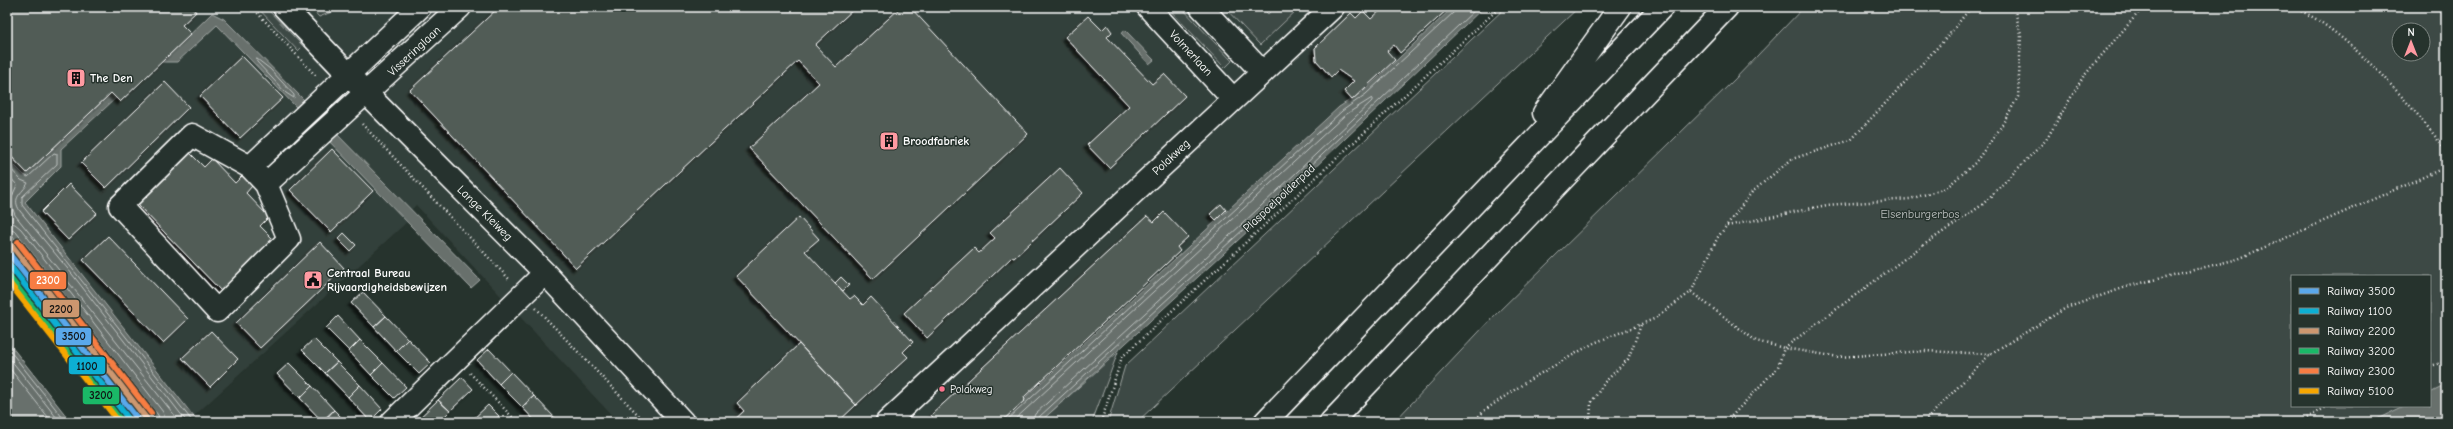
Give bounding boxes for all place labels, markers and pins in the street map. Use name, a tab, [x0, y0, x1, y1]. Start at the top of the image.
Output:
building icon: The Den	[65, 67, 87, 89]
place label: The Den	[90, 71, 133, 85]
building icon: Broodfabriek	[878, 130, 900, 152]
place label: Broodfabriek	[903, 134, 969, 148]
place label: Centraal Bureau Rijvaardigheidsbewijzen	[327, 266, 447, 294]
public building icon: Centraal Bureau Rijvaardigheidsbewijzen	[302, 269, 324, 291]
place label: Polakweg	[950, 383, 993, 396]
marker: Polakweg	[937, 384, 947, 394]

